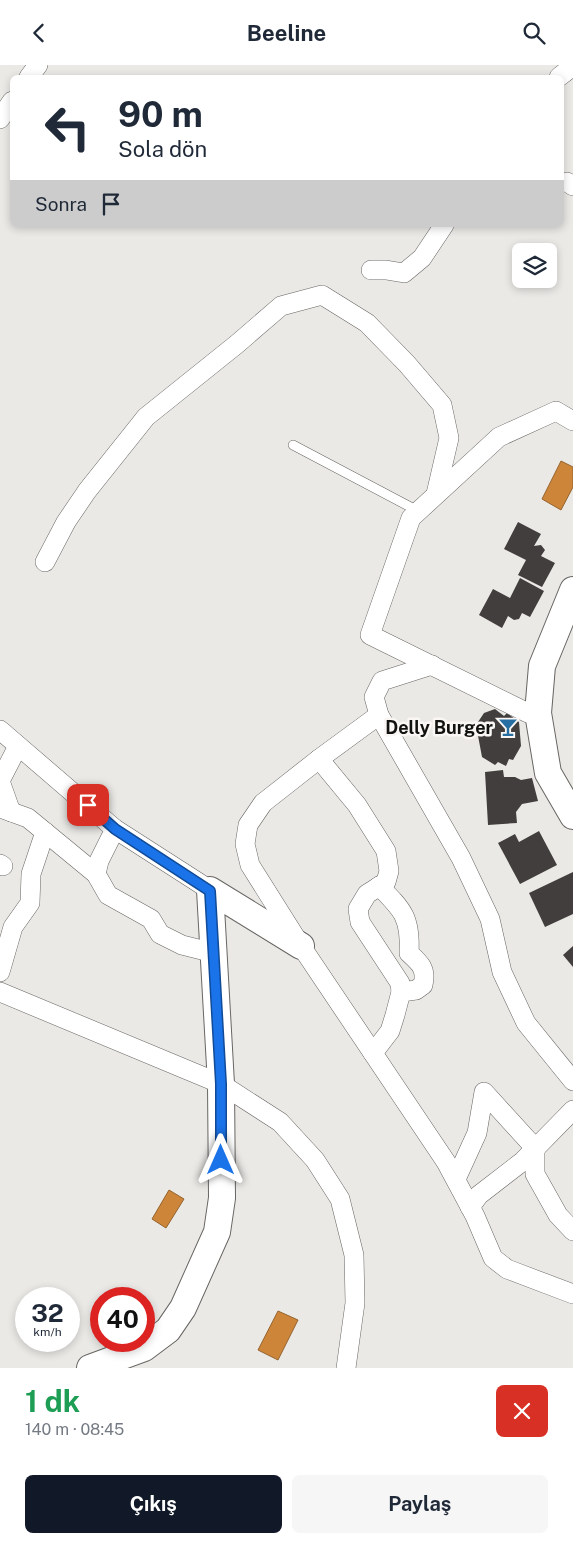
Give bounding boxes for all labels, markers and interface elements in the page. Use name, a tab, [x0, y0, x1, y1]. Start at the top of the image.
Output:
icon: back	[25, 19, 53, 47]
icon: search	[520, 19, 548, 47]
text: Beeline	[247, 20, 326, 46]
text: 90 m	[118, 94, 203, 135]
icon: left	[35, 95, 100, 160]
text: Sola dön	[118, 136, 207, 162]
icon: arrive	[97, 190, 125, 218]
text: Sonra	[35, 193, 87, 215]
map controls	[512, 243, 557, 288]
button: layers	[512, 243, 557, 288]
bar icon: Delly Burger	[497, 716, 519, 738]
place label: Delly Burger	[385, 717, 494, 738]
pin	[67, 784, 109, 826]
icon: arrive	[74, 791, 102, 819]
position arrow	[194, 1133, 246, 1185]
speed limit sign: 40	[90, 1287, 155, 1352]
text: 32	[31, 1298, 64, 1328]
text: km/h	[33, 1325, 62, 1339]
text: 1 dk	[25, 1383, 80, 1419]
button: close	[496, 1385, 548, 1437]
text: 140 m · 08:45	[25, 1420, 124, 1439]
button: Çıkış	[25, 1475, 282, 1533]
button: Paylaş	[292, 1475, 548, 1533]

